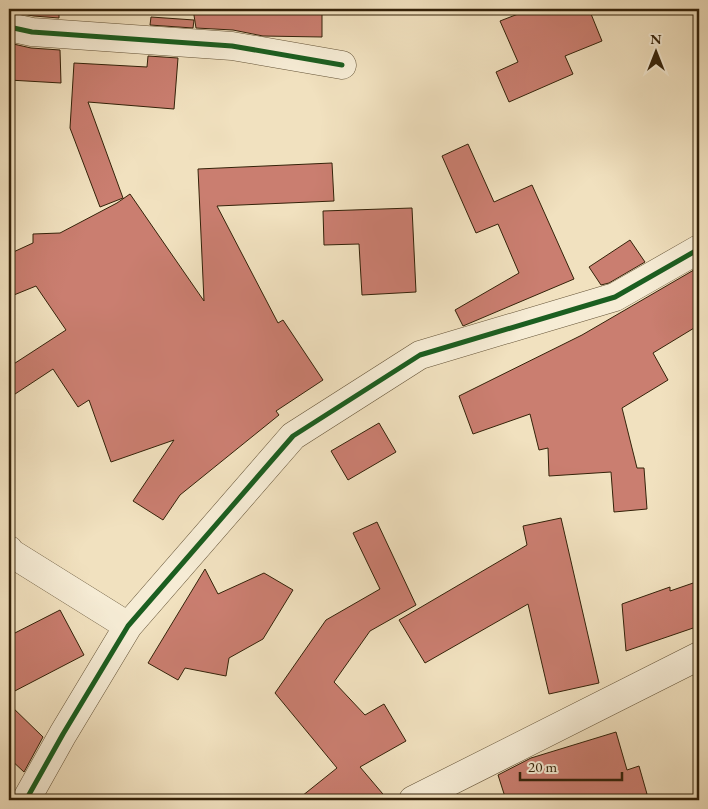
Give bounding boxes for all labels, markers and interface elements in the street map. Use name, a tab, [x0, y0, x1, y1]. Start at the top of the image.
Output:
north arrow	[630, 28, 680, 78]
text: N	[650, 30, 662, 48]
scale bar	[520, 749, 623, 781]
text: 20 m	[528, 757, 557, 776]

